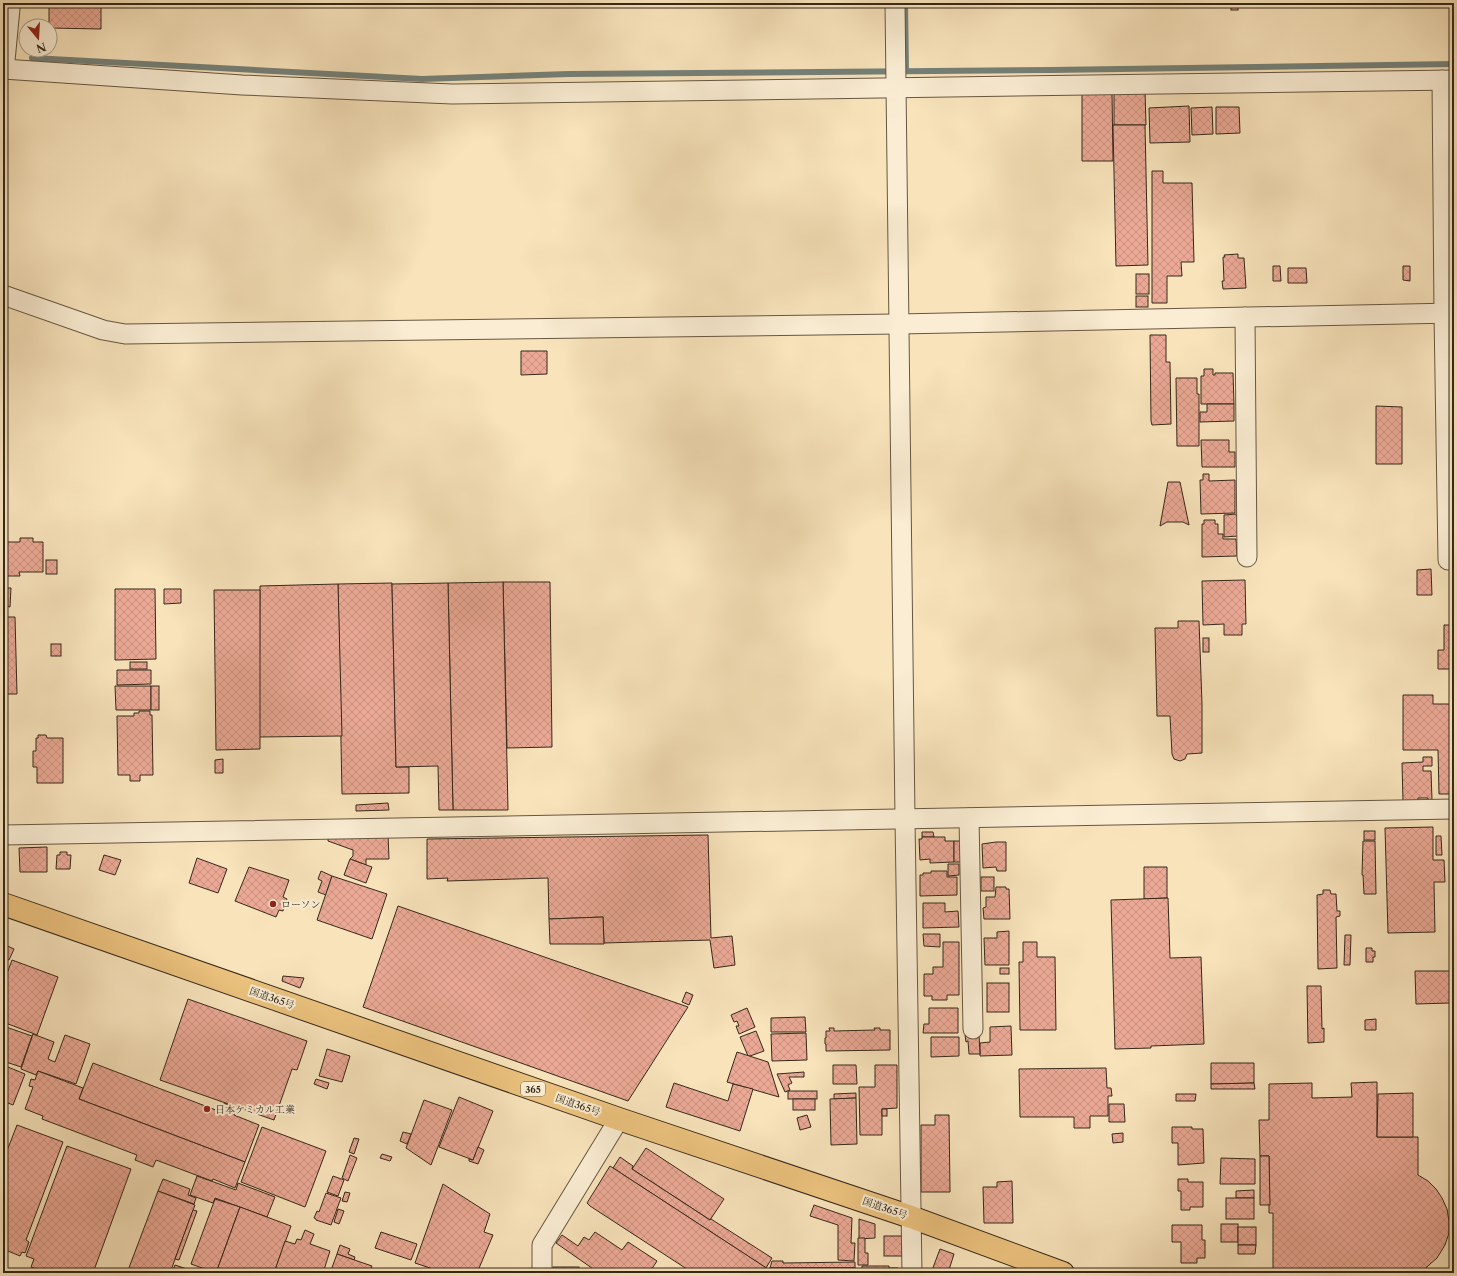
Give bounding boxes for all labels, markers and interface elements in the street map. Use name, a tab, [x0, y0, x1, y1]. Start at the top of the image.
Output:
north arrow	[18, 18, 58, 58]
text: N	[34, 39, 48, 56]
place label: ローソン	[281, 898, 321, 911]
marker: ローソン	[268, 899, 278, 909]
street label: 国道365号	[248, 984, 296, 1012]
road number: 365	[521, 1082, 545, 1096]
street label: 国道365号	[554, 1091, 602, 1119]
place label: 日本ケミカル工業	[215, 1103, 295, 1116]
marker: 日本ケミカル工業	[202, 1104, 212, 1114]
street label: 国道365号	[861, 1194, 909, 1222]

